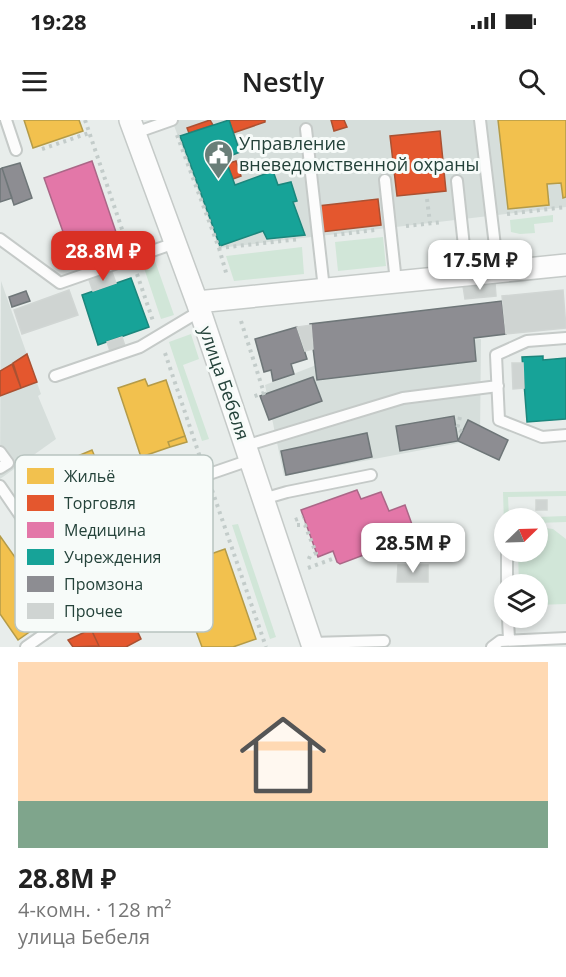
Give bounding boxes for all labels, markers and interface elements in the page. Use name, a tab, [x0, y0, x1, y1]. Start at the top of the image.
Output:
text: 19:28	[30, 6, 87, 36]
text: Nestly	[242, 63, 324, 100]
icon: menu	[18, 65, 51, 98]
icon: search	[515, 65, 548, 98]
place label: Управление вневедомственной охраны	[239, 131, 479, 176]
public building icon: Управление вневедомственной охраны	[202, 138, 234, 180]
pin: 28.8M ₽	[48, 231, 158, 282]
text: 28.8M ₽	[65, 237, 141, 264]
pin: 17.5M ₽	[425, 240, 535, 291]
text: 17.5M ₽	[442, 246, 518, 273]
street label: улица Бебеля	[194, 323, 256, 443]
legend	[15, 455, 213, 632]
text: Жильё	[64, 465, 115, 487]
text: Торговля	[64, 492, 136, 514]
north arrow	[494, 508, 548, 562]
map controls	[494, 508, 548, 628]
text: Медицина	[64, 519, 146, 541]
pin: 28.5M ₽	[358, 523, 468, 574]
text: 28.5M ₽	[375, 529, 451, 556]
text: Учреждения	[64, 546, 161, 568]
text: Промзона	[64, 573, 143, 595]
button: layers	[494, 574, 548, 628]
text: Прочее	[64, 600, 123, 622]
icon: home	[229, 701, 337, 809]
text: 28.8M ₽	[18, 860, 116, 896]
text: 4-комн. · 128 m²	[18, 896, 171, 923]
text: улица Бебеля	[18, 923, 150, 950]

